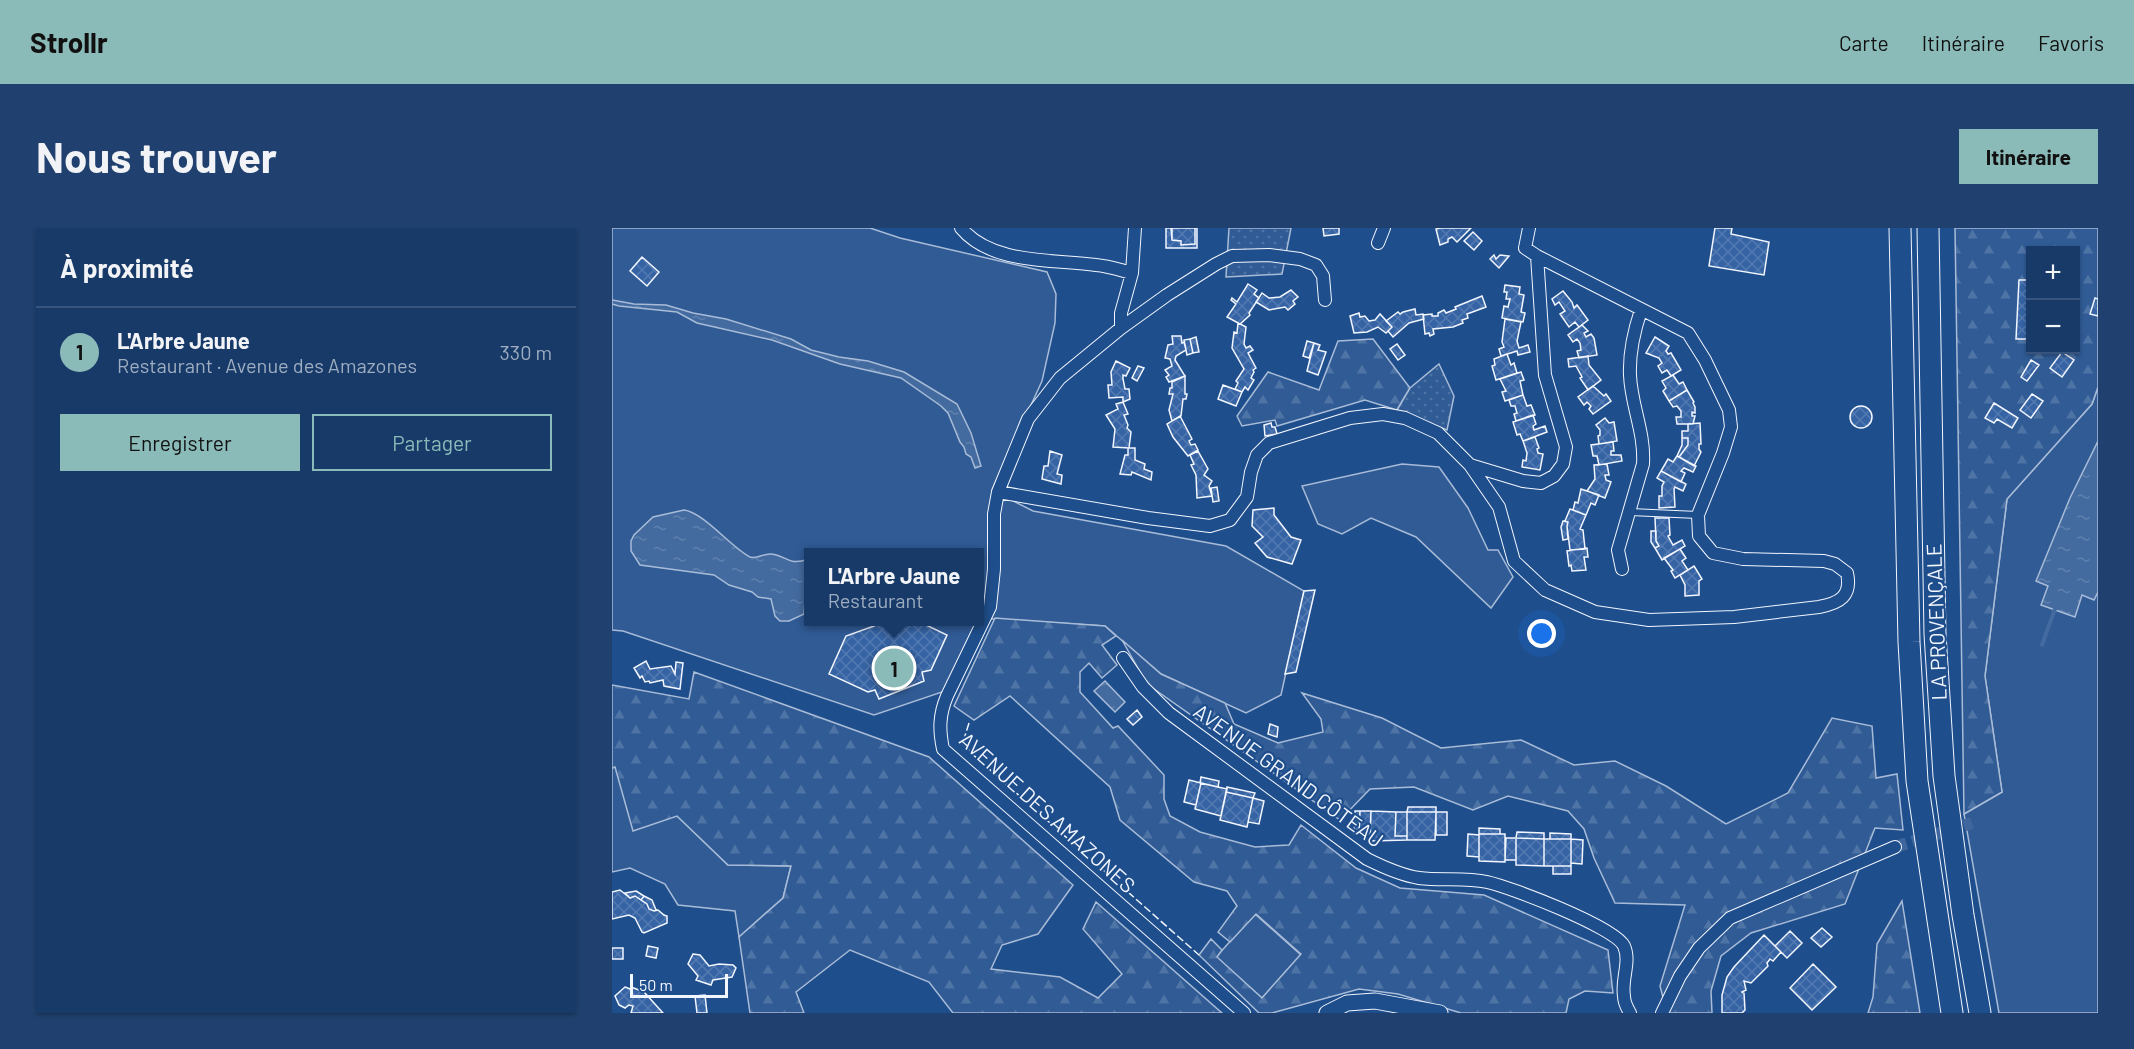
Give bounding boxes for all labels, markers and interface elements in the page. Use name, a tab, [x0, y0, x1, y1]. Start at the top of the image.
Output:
text: Strollr	[30, 25, 108, 59]
text: Carte	[1839, 30, 1889, 55]
text: Itinéraire	[1922, 30, 2005, 55]
text: Favoris	[2038, 30, 2104, 55]
button: Itinéraire	[1959, 129, 2098, 184]
text: Nous trouver	[36, 131, 277, 181]
map controls	[2026, 246, 2080, 354]
button: +	[2026, 246, 2080, 300]
text: À proximité	[60, 252, 194, 283]
button: −	[2026, 300, 2080, 354]
text: L'Arbre Jaune	[117, 327, 250, 353]
text: 1	[76, 340, 83, 364]
text: 330 m	[500, 340, 552, 364]
text: Restaurant · Avenue des Amazones	[117, 353, 417, 377]
button: Enregistrer	[60, 414, 300, 471]
button: Partager	[312, 414, 552, 471]
street label: LA PROVENÇALE	[1920, 543, 1951, 701]
popup	[804, 548, 984, 626]
text: L'Arbre Jaune	[828, 562, 960, 588]
text: Restaurant	[828, 588, 924, 612]
your location	[1527, 619, 1556, 648]
pin: 1	[874, 646, 914, 690]
street label: AVENUE GRAND CÔTEAU	[1189, 698, 1388, 852]
street label: AVENUE DES AMAZONES	[955, 726, 1141, 897]
scale bar	[630, 971, 728, 998]
text: 50 m	[639, 975, 673, 994]

